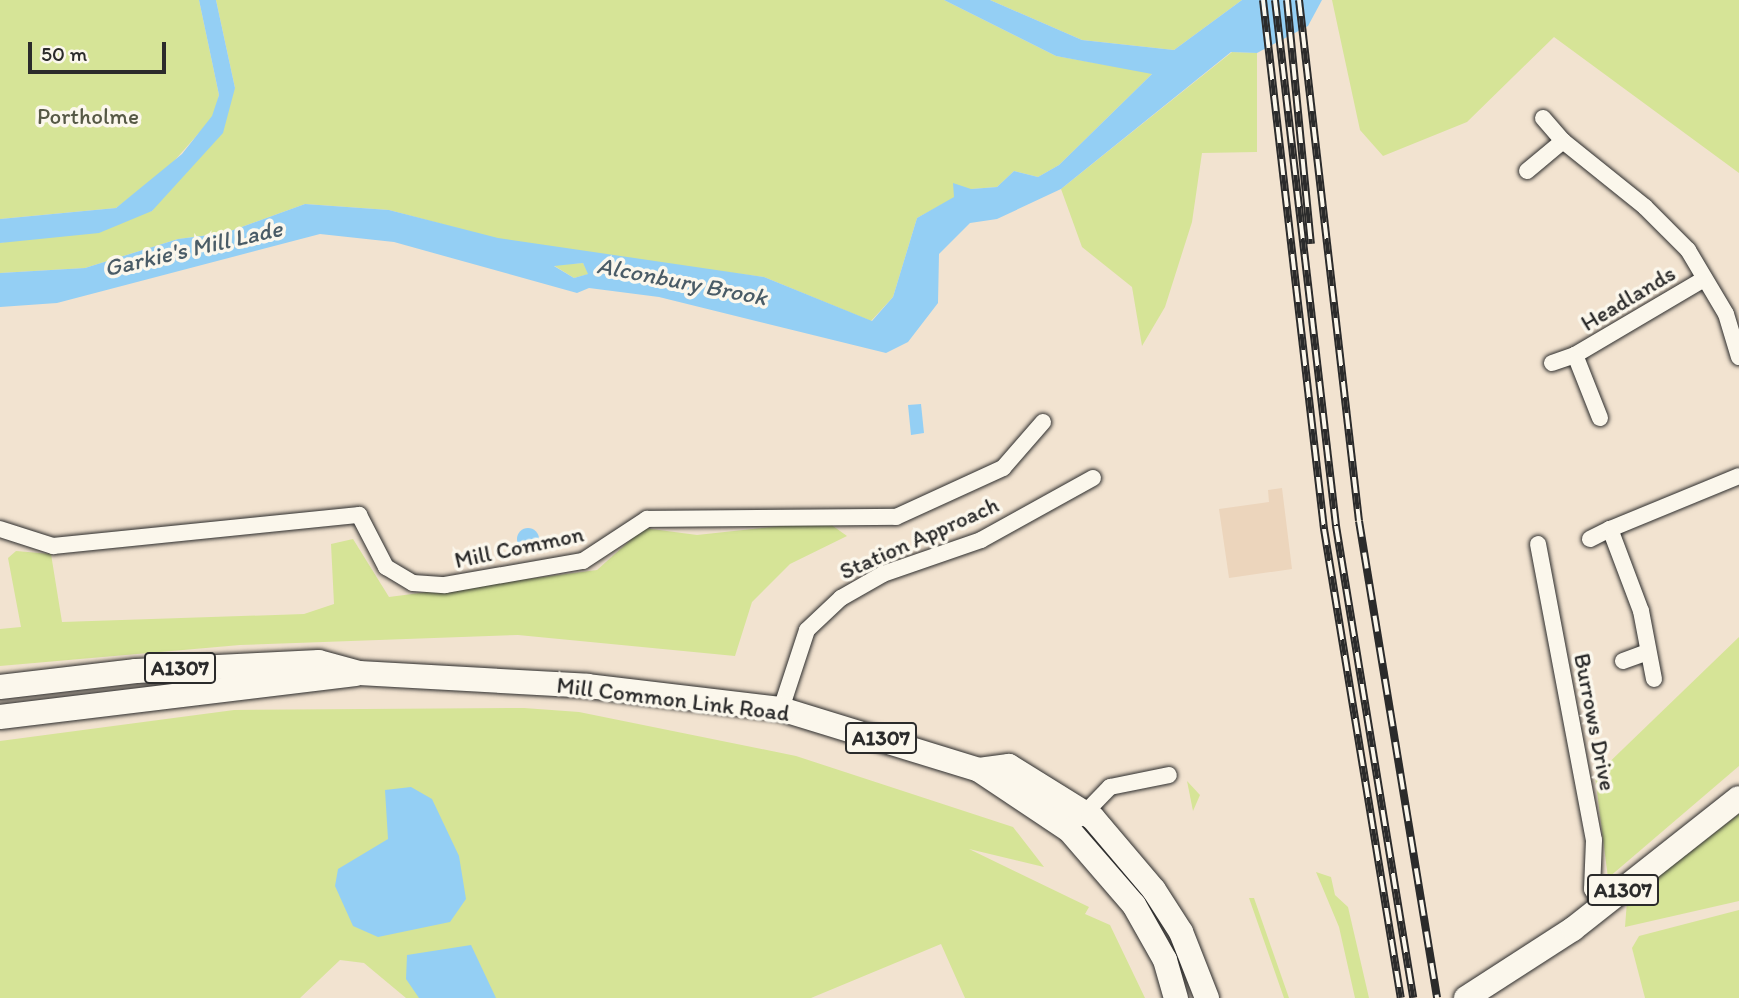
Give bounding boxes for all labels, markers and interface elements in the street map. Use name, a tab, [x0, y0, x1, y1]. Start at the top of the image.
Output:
scale bar	[32, 28, 170, 72]
text: 50 m	[41, 41, 87, 66]
park label: Portholme	[37, 102, 139, 130]
water label: Garkie's Mill Lade	[101, 213, 285, 283]
water label: Alconbury Brook	[595, 250, 769, 312]
street label: Headlands	[1576, 259, 1680, 337]
street label: Station Approach	[835, 491, 1003, 585]
street label: Mill Common	[452, 520, 586, 574]
road number: A1307	[143, 650, 217, 686]
street label: Burrows Drive	[1568, 651, 1622, 793]
street label: Mill Common Link Road	[555, 671, 791, 727]
road number: A1307	[844, 720, 918, 756]
road number: A1307	[1586, 872, 1660, 908]

